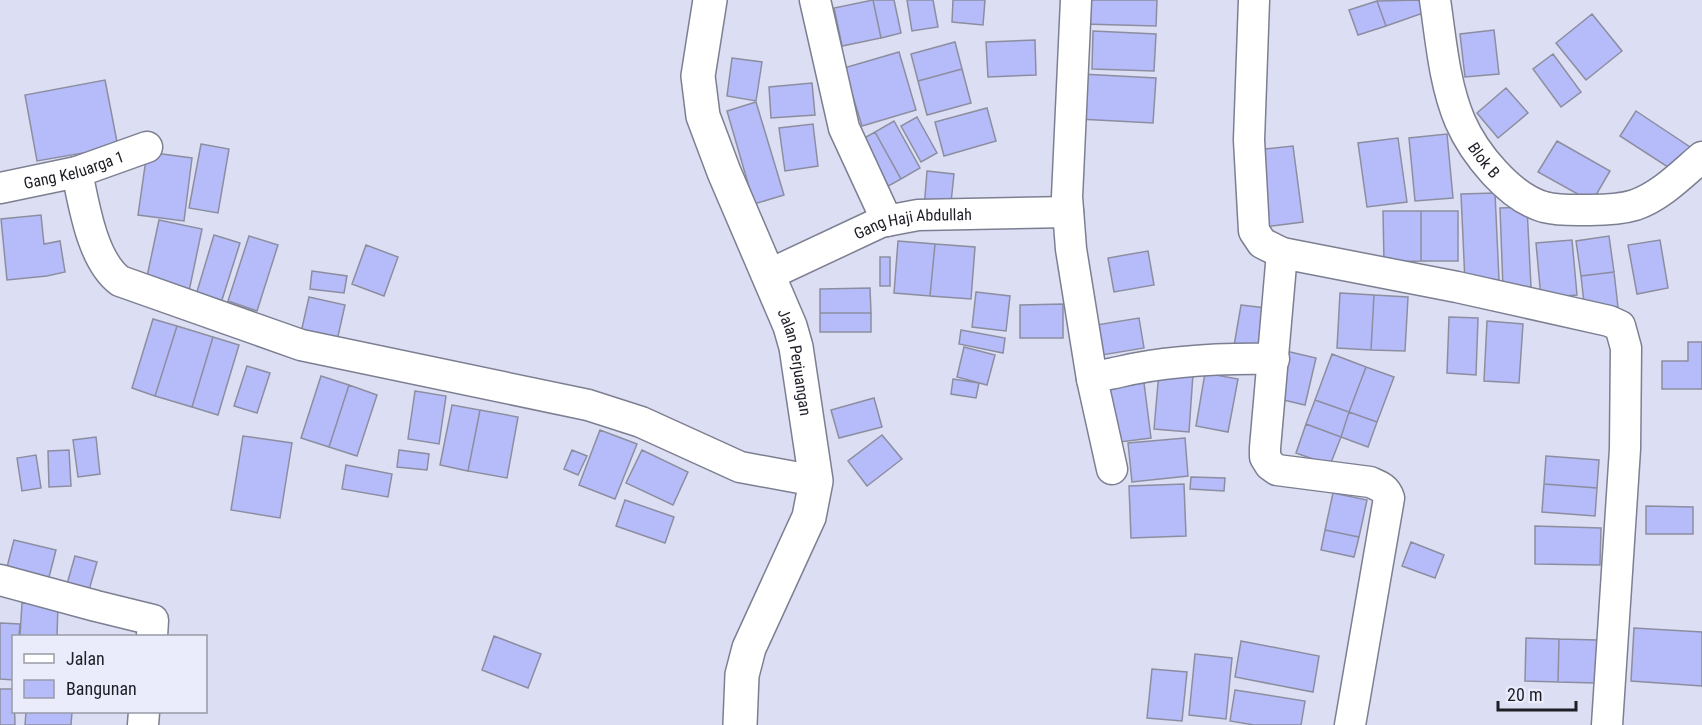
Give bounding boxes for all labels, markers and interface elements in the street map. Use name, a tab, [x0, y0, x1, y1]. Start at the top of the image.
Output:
street label: Blok B	[1464, 139, 1504, 182]
street label: Gang Keluarga 1	[22, 147, 126, 192]
street label: Gang Haji Abdullah	[851, 204, 972, 243]
street label: Jalan Perjuangan	[774, 305, 816, 417]
legend	[12, 635, 207, 713]
text: Jalan	[66, 648, 105, 669]
scale bar	[1498, 674, 1576, 712]
text: Bangunan	[66, 678, 137, 699]
text: 20 m	[1507, 684, 1542, 705]

